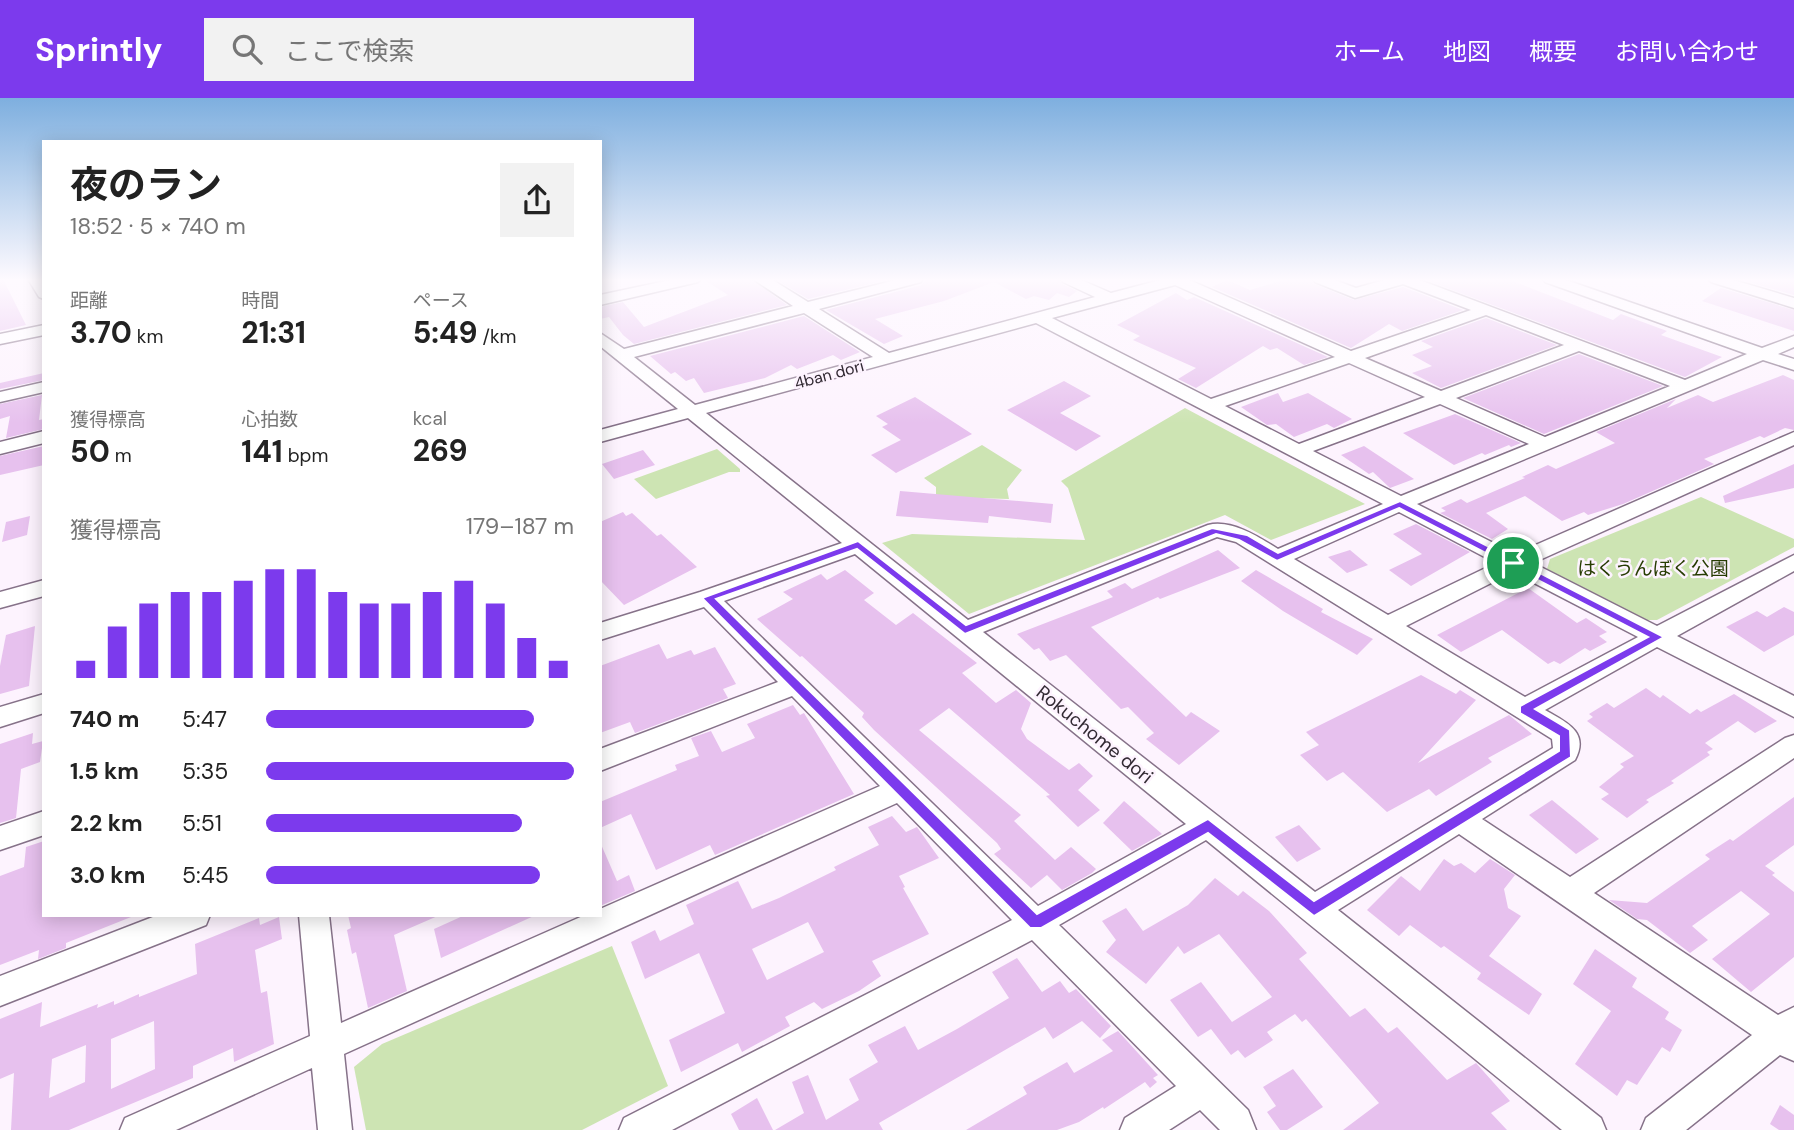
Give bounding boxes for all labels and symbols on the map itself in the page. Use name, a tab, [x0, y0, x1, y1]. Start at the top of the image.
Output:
street label: 4ban dori	[792, 355, 866, 394]
pin	[1483, 533, 1543, 593]
park label: はくうんぼく公園	[1577, 556, 1729, 581]
street label: Rokuchome dori	[1031, 680, 1158, 789]

